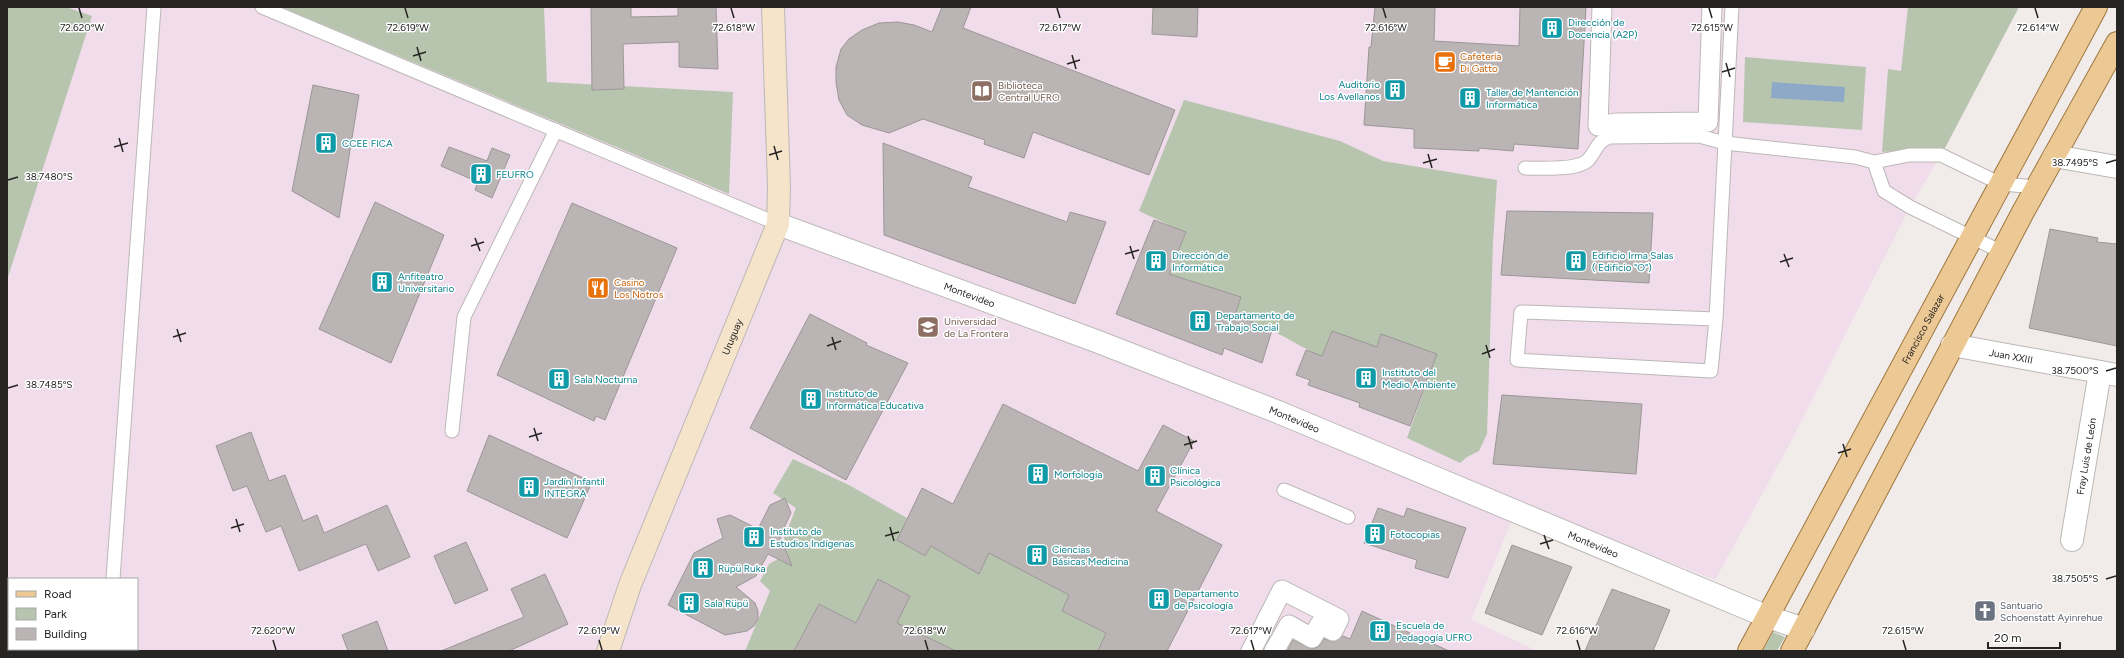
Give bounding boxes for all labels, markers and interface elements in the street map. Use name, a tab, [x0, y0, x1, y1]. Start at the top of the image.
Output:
building icon: Dirección de Docencia (A2P)	[1539, 15, 1565, 41]
place label: Dirección de Docencia (A2P)	[1568, 16, 1638, 41]
text: 72.620°W	[60, 21, 104, 34]
text: 72.619°W	[387, 21, 429, 34]
text: 72.618°W	[713, 21, 756, 34]
text: 72.617°W	[1039, 21, 1081, 34]
text: 72.616°W	[1365, 21, 1407, 34]
text: 72.615°W	[1691, 21, 1733, 34]
text: 72.614°W	[2017, 21, 2060, 34]
cafe icon: Cafetería Di Gatto	[1432, 49, 1458, 75]
place label: Cafetería Di Gatto	[1460, 50, 1501, 75]
building icon: Auditorio Los Avellanos	[1382, 77, 1408, 103]
library icon: Biblioteca Central UFRO	[969, 78, 995, 104]
place label: Auditorio Los Avellanos	[1319, 78, 1380, 103]
place label: Biblioteca Central UFRO	[998, 79, 1060, 104]
building icon: Taller de Mantención Informática	[1457, 85, 1483, 111]
place label: Taller de Mantención Informática	[1486, 86, 1579, 111]
building icon: CCEE FICA	[313, 130, 339, 156]
place label: CCEE FICA	[342, 137, 393, 150]
text: 38.7495°S	[2052, 156, 2098, 169]
building icon: FEUFRO	[468, 161, 494, 187]
place label: FEUFRO	[496, 168, 534, 181]
text: 38.7480°S	[25, 170, 73, 183]
building icon: Dirección de Informática	[1143, 248, 1169, 274]
building icon: Edificio Irma Salas ( Edificio "O")	[1563, 248, 1589, 274]
place label: Dirección de Informática	[1172, 249, 1229, 274]
place label: Edificio Irma Salas ( Edificio "O")	[1592, 249, 1674, 274]
building icon: Anfiteatro Universitario	[369, 269, 395, 295]
place label: Anfiteatro Universitario	[398, 270, 454, 295]
restaurant icon: Casino Los Notros	[585, 275, 611, 301]
place label: Casino Los Notros	[614, 276, 664, 301]
street label: Montevideo	[942, 279, 997, 310]
street label: Francisco Salazar	[1898, 291, 1947, 366]
building icon: Departamento de Trabajo Social	[1187, 308, 1213, 334]
place label: Departamento de Trabajo Social	[1216, 309, 1295, 334]
school or university icon: Universidad de La Frontera	[915, 314, 941, 340]
place label: Universidad de La Frontera	[944, 315, 1008, 340]
street label: Uruguay	[719, 316, 745, 357]
street label: Juan XXIII	[1988, 345, 2034, 366]
text: 38.7500°S	[2051, 364, 2099, 377]
building icon: Instituto del Medio Ambiente	[1353, 365, 1379, 391]
building icon: Sala Nocturna	[546, 366, 572, 392]
place label: Instituto del Medio Ambiente	[1382, 366, 1457, 391]
place label: Sala Nocturna	[574, 373, 637, 386]
text: 38.7485°S	[26, 378, 72, 391]
building icon: Instituto de Informática Educativa	[798, 386, 824, 412]
place label: Instituto de Informática Educativa	[826, 387, 924, 412]
street label: Montevideo	[1267, 403, 1322, 435]
street label: Fray Luis de León	[2073, 416, 2099, 496]
building icon: Morfología	[1025, 461, 1051, 487]
building icon: Clínica Psicológica	[1142, 463, 1168, 489]
place label: Clínica Psicológica	[1170, 464, 1221, 489]
place label: Morfología	[1054, 468, 1102, 481]
building icon: Jardín Infantil INTEGRA	[516, 474, 542, 500]
place label: Jardín Infantil INTEGRA	[544, 475, 605, 500]
building icon: Fotocopias	[1362, 521, 1388, 547]
building icon: Instituto de Estudios Indígenas	[741, 524, 767, 550]
place label: Instituto de Estudios Indígenas	[770, 525, 855, 550]
place label: Fotocopias	[1390, 528, 1440, 541]
street label: Montevideo	[1566, 528, 1621, 560]
building icon: Ciencias Básicas Medicina	[1024, 542, 1050, 568]
place label: Ciencias Básicas Medicina	[1052, 543, 1128, 568]
building icon: Rüpü Ruka	[690, 555, 716, 581]
place label: Rüpü Ruka	[718, 562, 765, 575]
text: 38.7505°S	[2052, 572, 2098, 585]
legend	[8, 578, 138, 650]
building icon: Departamento de Psicología	[1146, 586, 1172, 612]
text: Road	[44, 587, 72, 601]
place label: Departamento de Psicología	[1174, 587, 1239, 612]
building icon: Sala Rüpü	[676, 590, 702, 616]
place label: Sala Rüpü	[704, 597, 748, 610]
church icon: Santuario Schoenstatt Ayinrehue	[1972, 598, 1998, 624]
place label: Santuario Schoenstatt Ayinrehue	[2000, 599, 2103, 624]
text: Park	[44, 607, 67, 621]
building icon: Escuela de Pedagogía UFRO	[1367, 618, 1393, 644]
place label: Escuela de Pedagogía UFRO	[1396, 619, 1472, 644]
text: 72.620°W	[251, 624, 295, 637]
text: 72.619°W	[578, 624, 620, 637]
text: 72.618°W	[904, 624, 947, 637]
text: 72.617°W	[1230, 624, 1272, 637]
text: 72.616°W	[1556, 624, 1598, 637]
text: 72.615°W	[1882, 624, 1924, 637]
scale bar	[1988, 624, 2060, 650]
text: Building	[44, 627, 87, 641]
text: 20 m	[1994, 631, 2022, 645]

